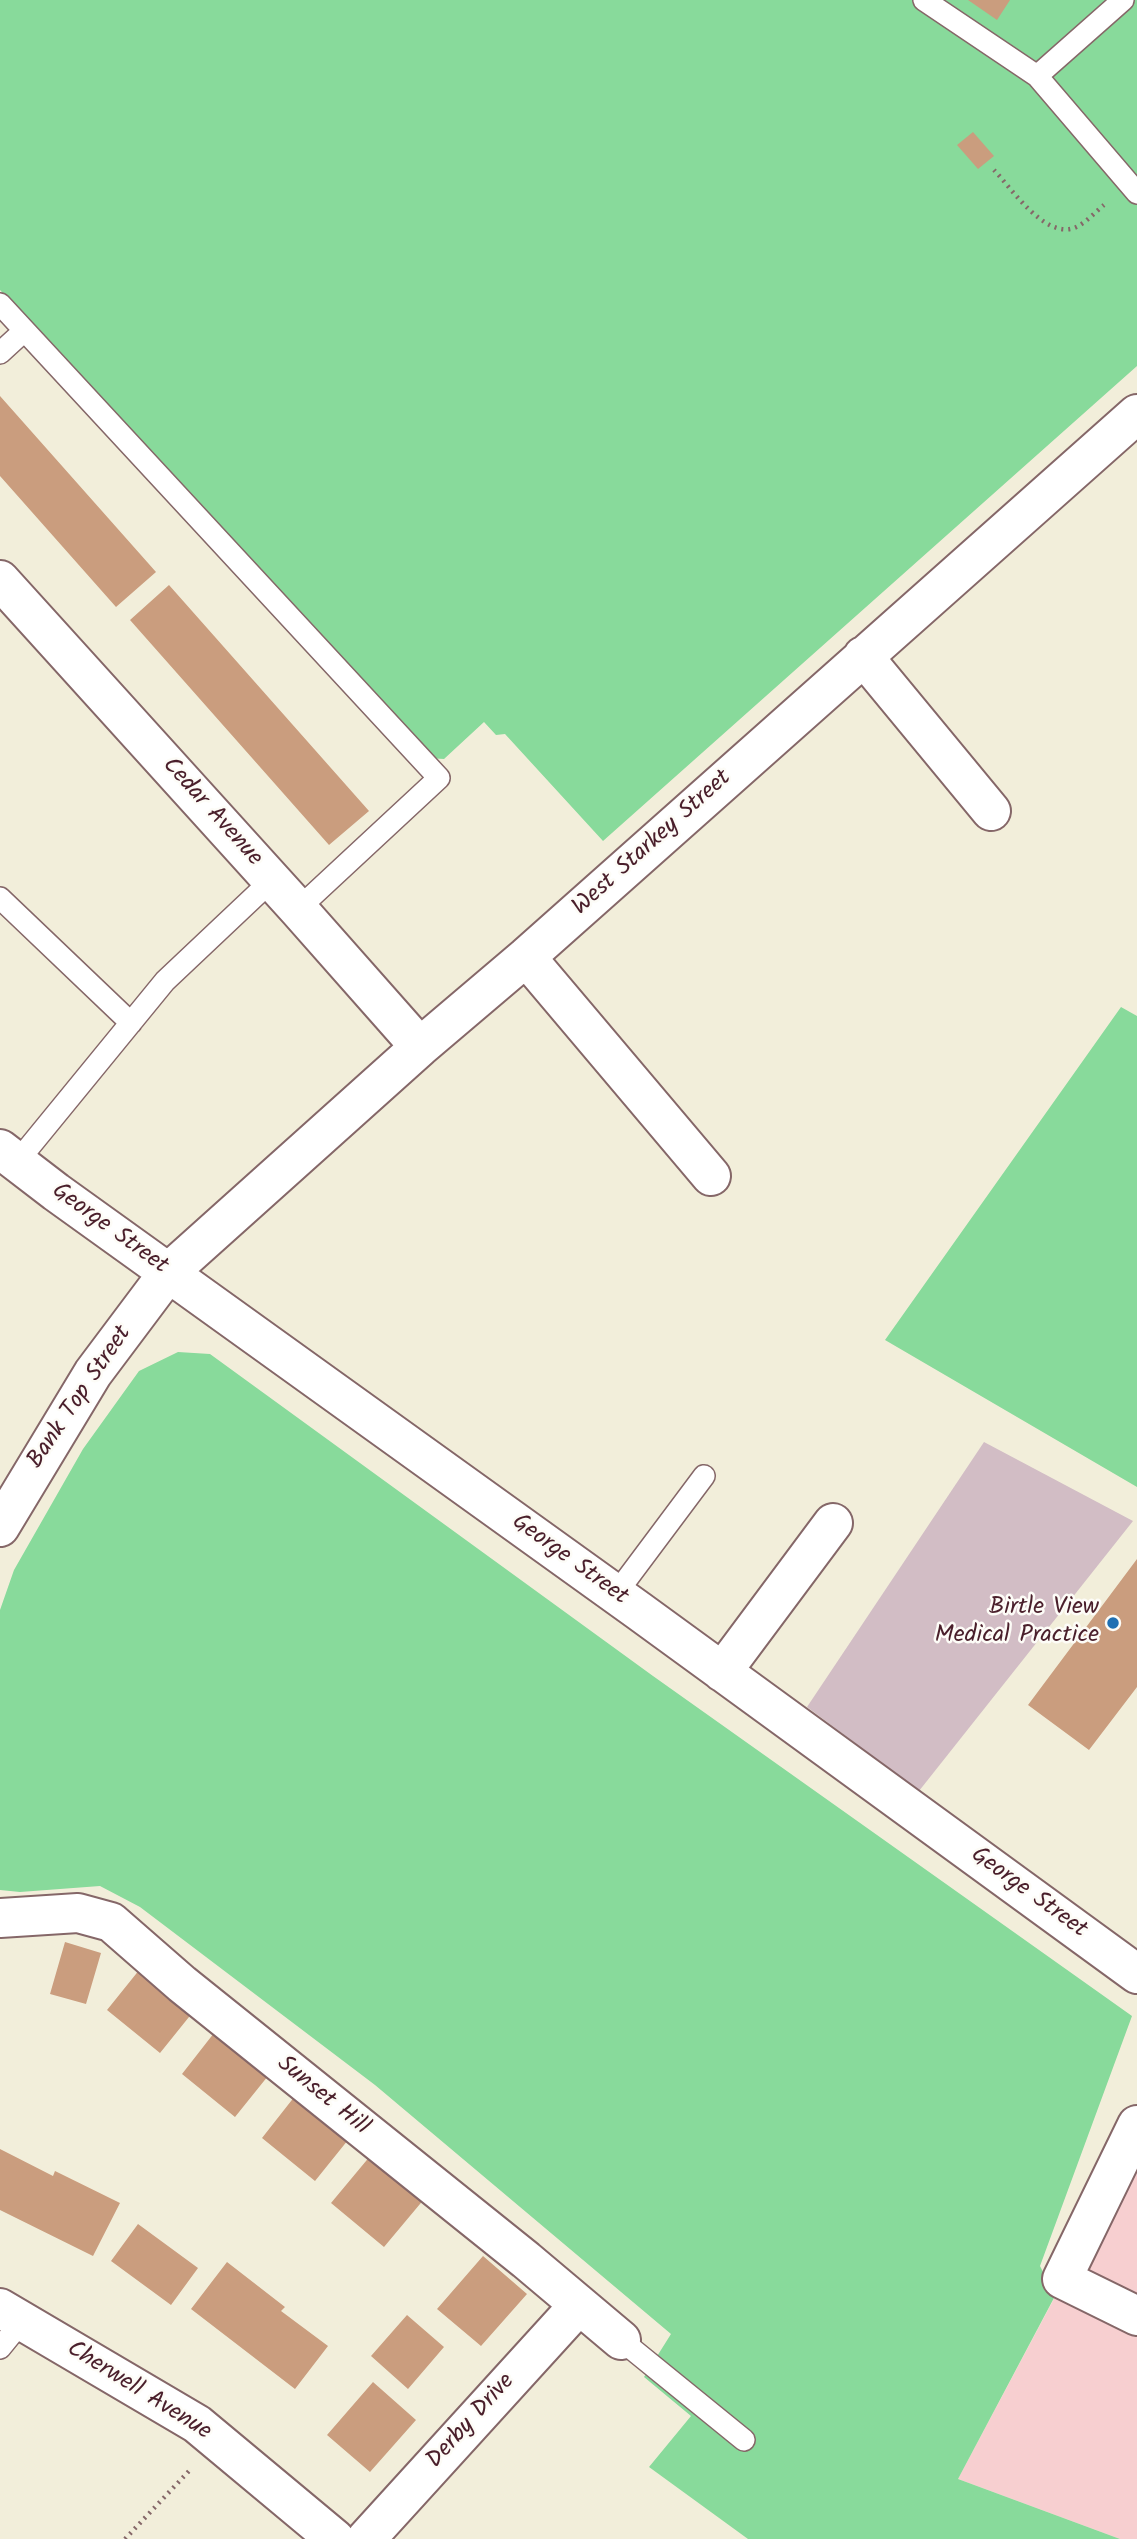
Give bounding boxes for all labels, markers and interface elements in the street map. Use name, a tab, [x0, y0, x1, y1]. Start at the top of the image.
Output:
street label: Cedar Avenue	[155, 753, 267, 873]
street label: West Starkey Street	[568, 765, 738, 923]
street label: George Street	[45, 1178, 173, 1282]
street label: Bank Top Street	[23, 1321, 139, 1475]
street label: George Street	[505, 1509, 633, 1613]
place label: Birtle View Medical Practice	[935, 1595, 1099, 1651]
marker: Birtle View Medical Practice	[1105, 1615, 1121, 1631]
street label: George Street	[964, 1842, 1092, 1946]
street label: Sunset Hill	[270, 2051, 374, 2143]
street label: Cherwell Avenue	[60, 2336, 216, 2448]
street label: Derby Drive	[422, 2369, 522, 2475]

